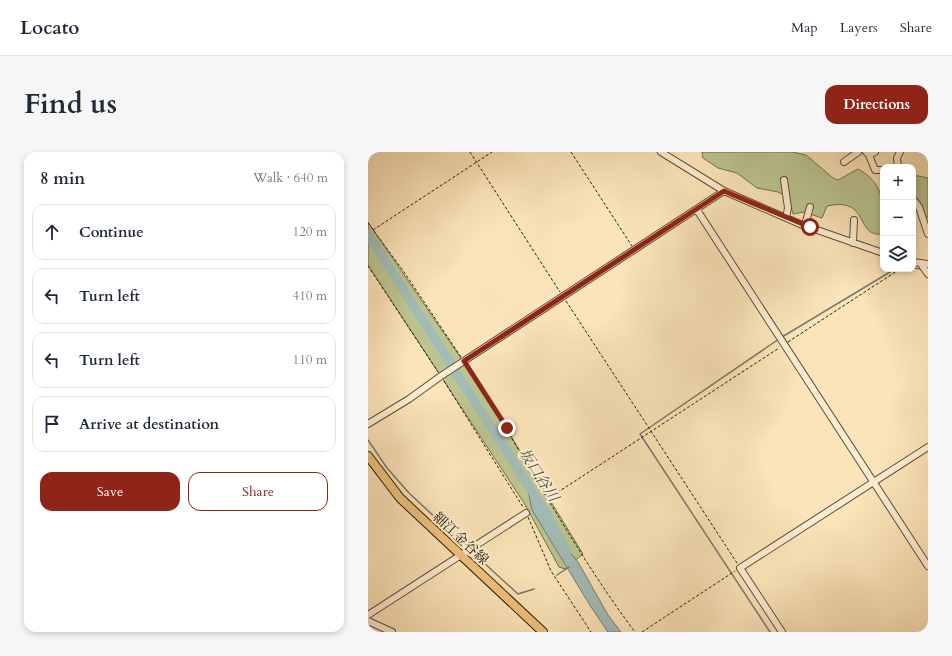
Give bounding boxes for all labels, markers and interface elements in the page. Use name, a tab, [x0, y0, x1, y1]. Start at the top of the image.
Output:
text: Locato	[20, 15, 79, 41]
text: Map	[791, 18, 818, 37]
text: Layers	[840, 18, 878, 37]
text: Share	[900, 18, 932, 37]
text: Find us	[24, 85, 117, 123]
button: Directions	[825, 85, 928, 124]
map controls	[880, 164, 916, 272]
button: +	[880, 164, 916, 200]
text: 8 min	[40, 167, 85, 190]
text: Walk · 640 m	[253, 169, 328, 187]
button: −	[880, 200, 916, 236]
route start	[801, 218, 819, 236]
icon: ahead	[41, 221, 63, 243]
text: Continue	[79, 222, 144, 242]
text: 120 m	[293, 223, 327, 241]
button: layers	[880, 236, 916, 272]
icon: left	[41, 285, 63, 307]
text: Turn left	[79, 286, 140, 306]
text: 410 m	[293, 287, 327, 305]
icon: left	[41, 349, 63, 371]
text: Turn left	[79, 350, 140, 370]
text: 110 m	[293, 351, 327, 369]
icon: arrive	[41, 413, 63, 435]
text: Arrive at destination	[79, 414, 219, 434]
route end	[498, 419, 516, 437]
water label: 坂口谷川	[514, 444, 565, 507]
button: Save	[40, 472, 180, 511]
button: Share	[188, 472, 328, 511]
street label: 細江金谷線	[429, 508, 493, 569]

